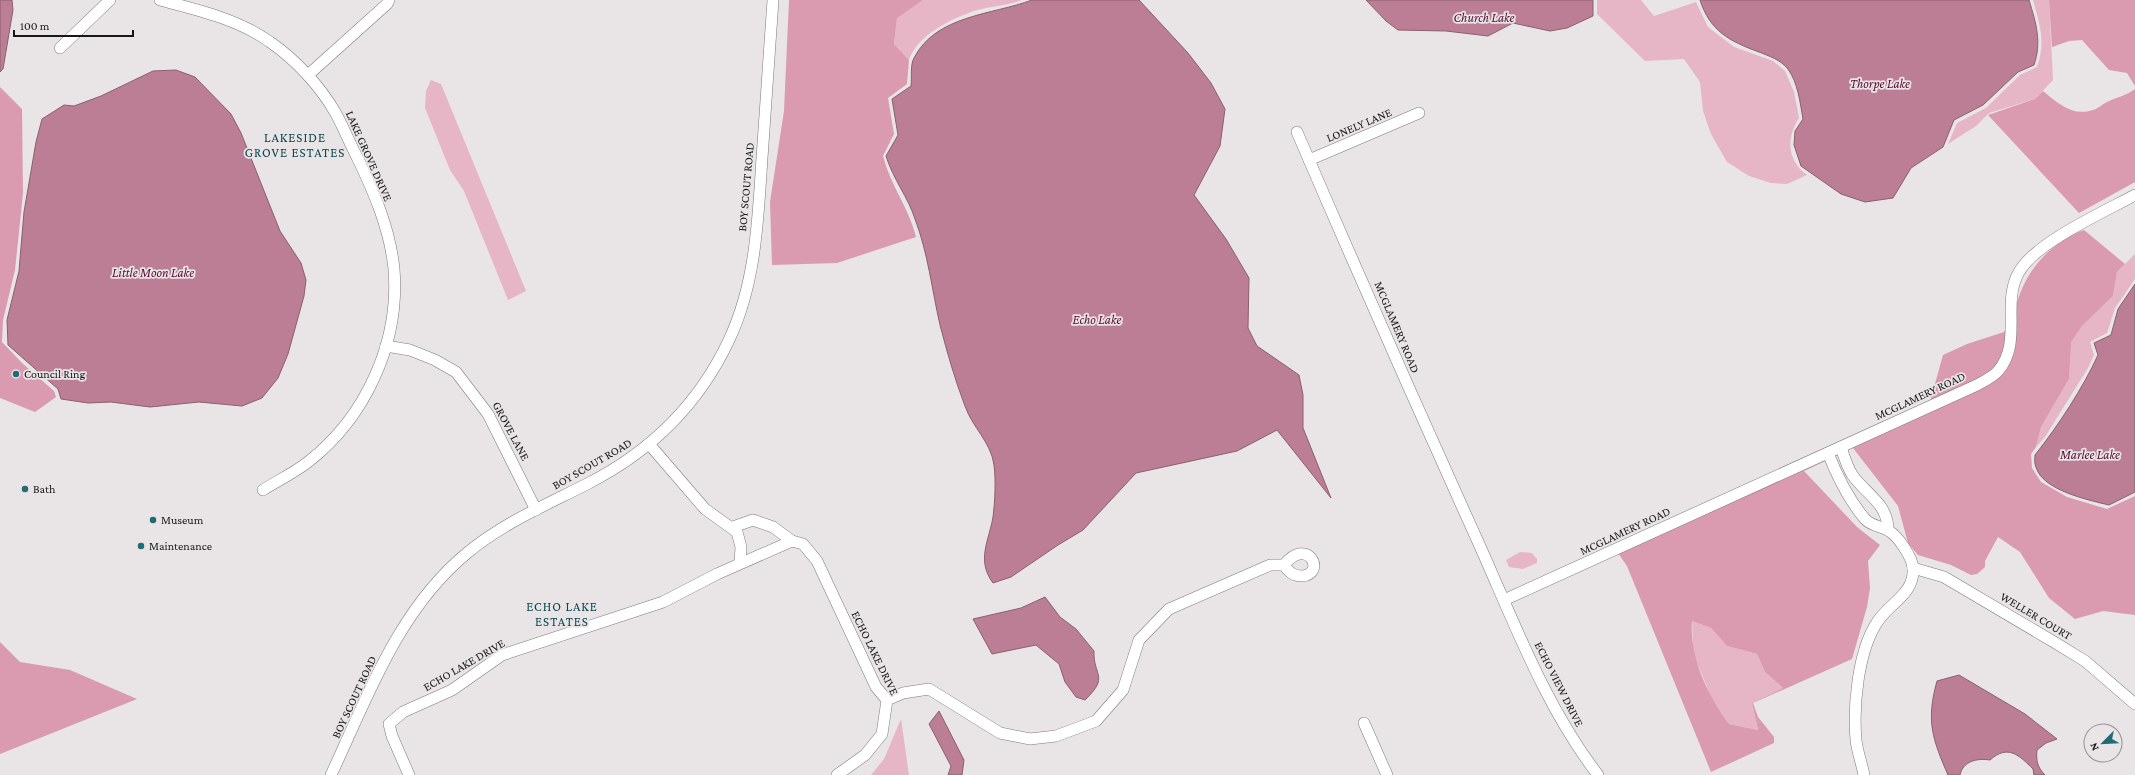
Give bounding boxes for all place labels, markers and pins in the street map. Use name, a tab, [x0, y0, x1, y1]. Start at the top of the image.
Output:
place label: Council Ring	[24, 367, 86, 381]
marker: Council Ring	[11, 369, 21, 379]
place label: Bath	[33, 482, 56, 496]
marker: Bath	[20, 484, 30, 494]
place label: Museum	[161, 513, 204, 527]
marker: Museum	[148, 515, 158, 525]
place label: Maintenance	[149, 539, 212, 553]
marker: Maintenance	[136, 541, 146, 551]

